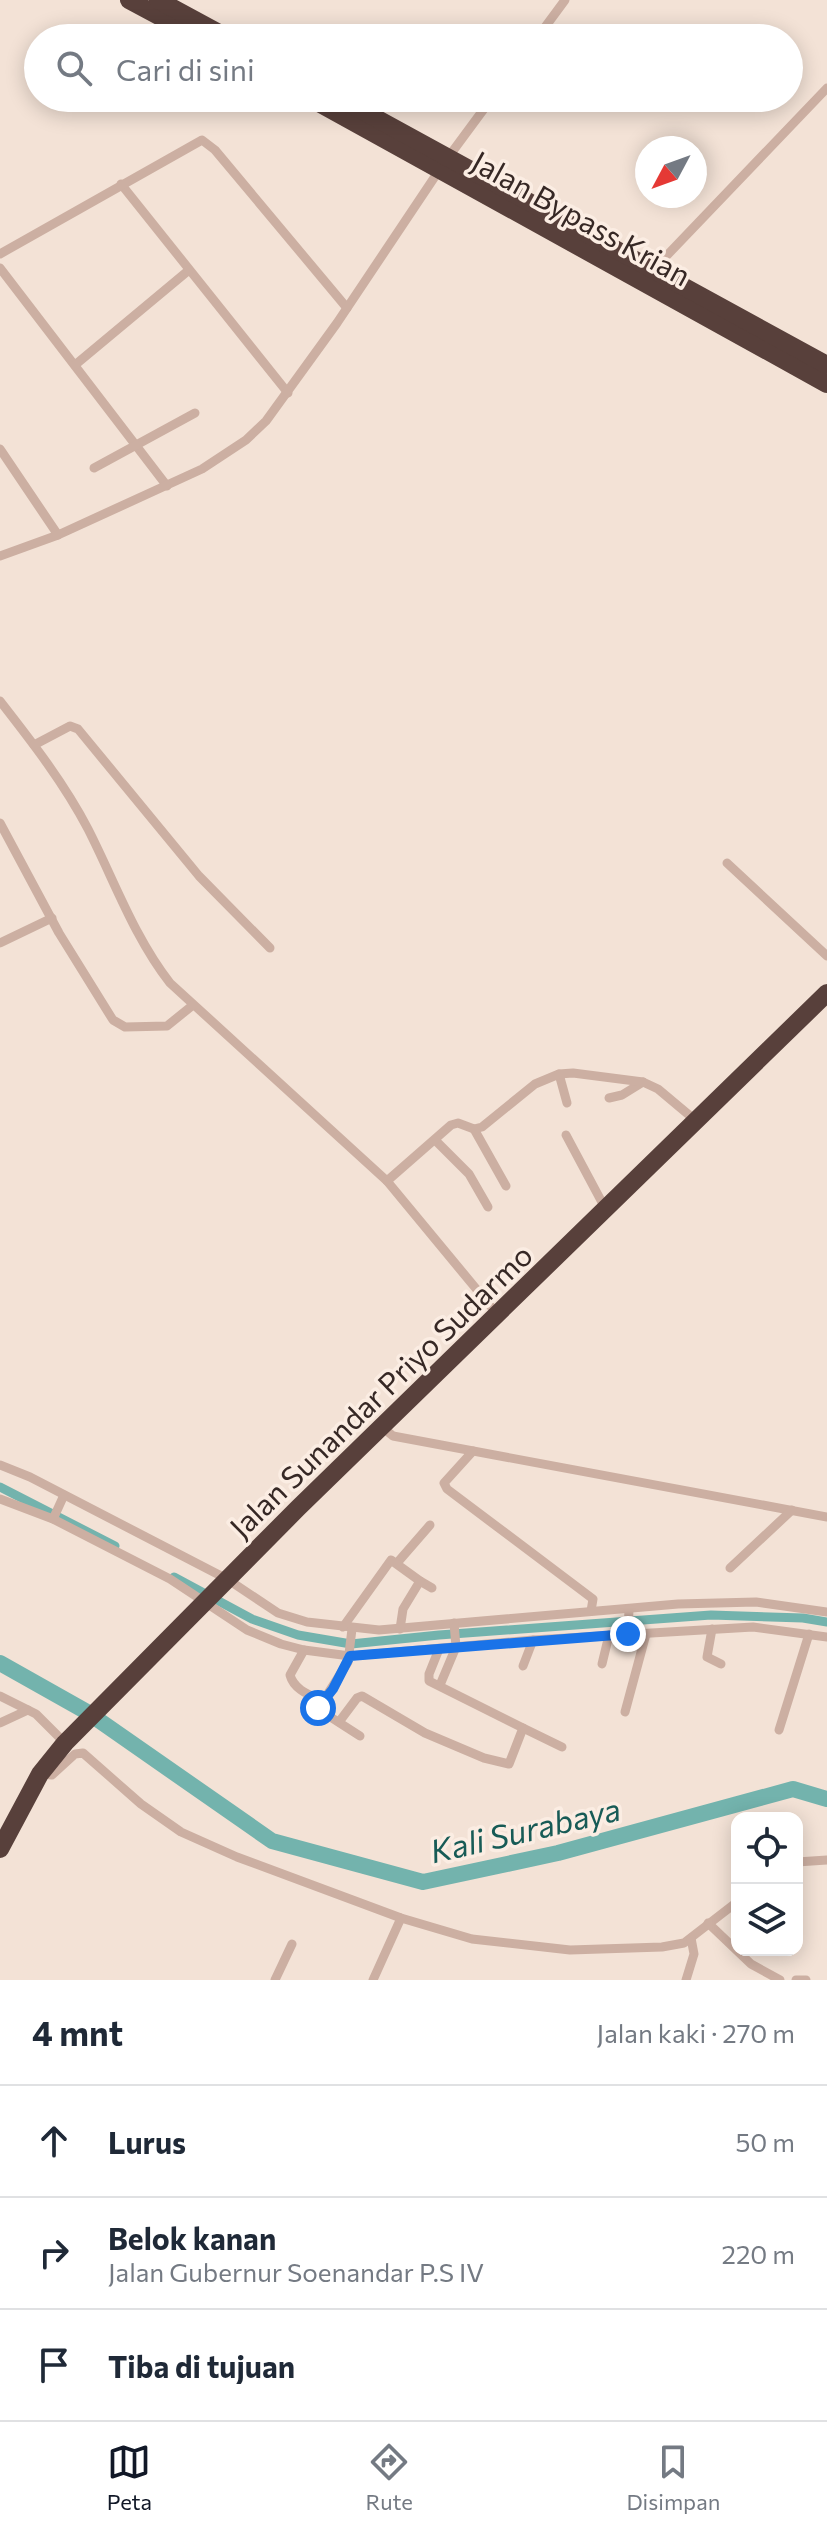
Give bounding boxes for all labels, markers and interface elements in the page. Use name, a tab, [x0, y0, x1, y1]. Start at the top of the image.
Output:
search box	[24, 24, 803, 112]
icon: search	[52, 46, 96, 90]
text: Cari di sini	[116, 50, 255, 87]
north arrow	[635, 136, 707, 208]
street label: Jalan Bypass Krian	[466, 142, 698, 292]
street label: Jalan Sunandar Priyo Sudarmo	[221, 1236, 539, 1544]
route end	[610, 1616, 646, 1652]
route start	[300, 1690, 336, 1726]
water label: Kali Surabaya	[426, 1788, 624, 1870]
map controls	[731, 1812, 803, 1956]
button: locate	[731, 1812, 803, 1884]
button: layers	[731, 1884, 803, 1956]
text: 4 mnt	[32, 2011, 123, 2053]
text: Jalan kaki · 270 m	[597, 2017, 795, 2048]
icon: ahead	[32, 2119, 76, 2163]
text: Lurus	[108, 2123, 186, 2160]
text: 50 m	[735, 2126, 795, 2157]
text: Belok kanan	[108, 2219, 276, 2256]
icon: right	[32, 2231, 76, 2275]
text: 220 m	[722, 2238, 795, 2269]
text: Jalan Gubernur Soenandar P.S IV	[108, 2256, 484, 2287]
icon: arrive	[32, 2343, 76, 2387]
text: Tiba di tujuan	[108, 2347, 295, 2384]
tab: Peta	[107, 2440, 152, 2515]
tab: Rute	[366, 2440, 413, 2515]
tab: Disimpan	[626, 2440, 720, 2515]

